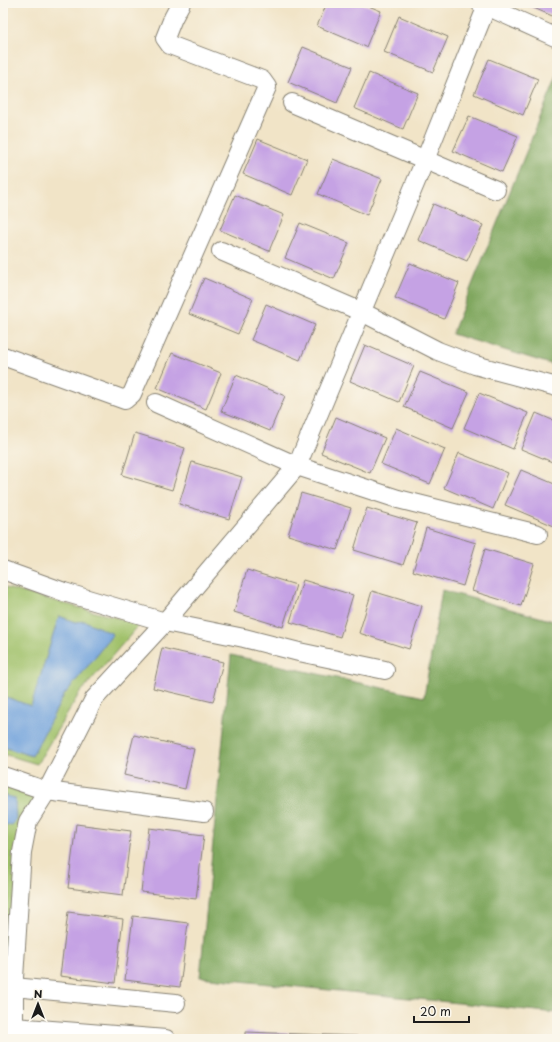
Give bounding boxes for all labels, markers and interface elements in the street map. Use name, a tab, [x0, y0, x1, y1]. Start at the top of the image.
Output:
north arrow	[18, 984, 58, 1024]
text: N	[34, 985, 43, 1002]
scale bar	[414, 998, 469, 1024]
text: 20 m	[420, 1002, 451, 1020]

